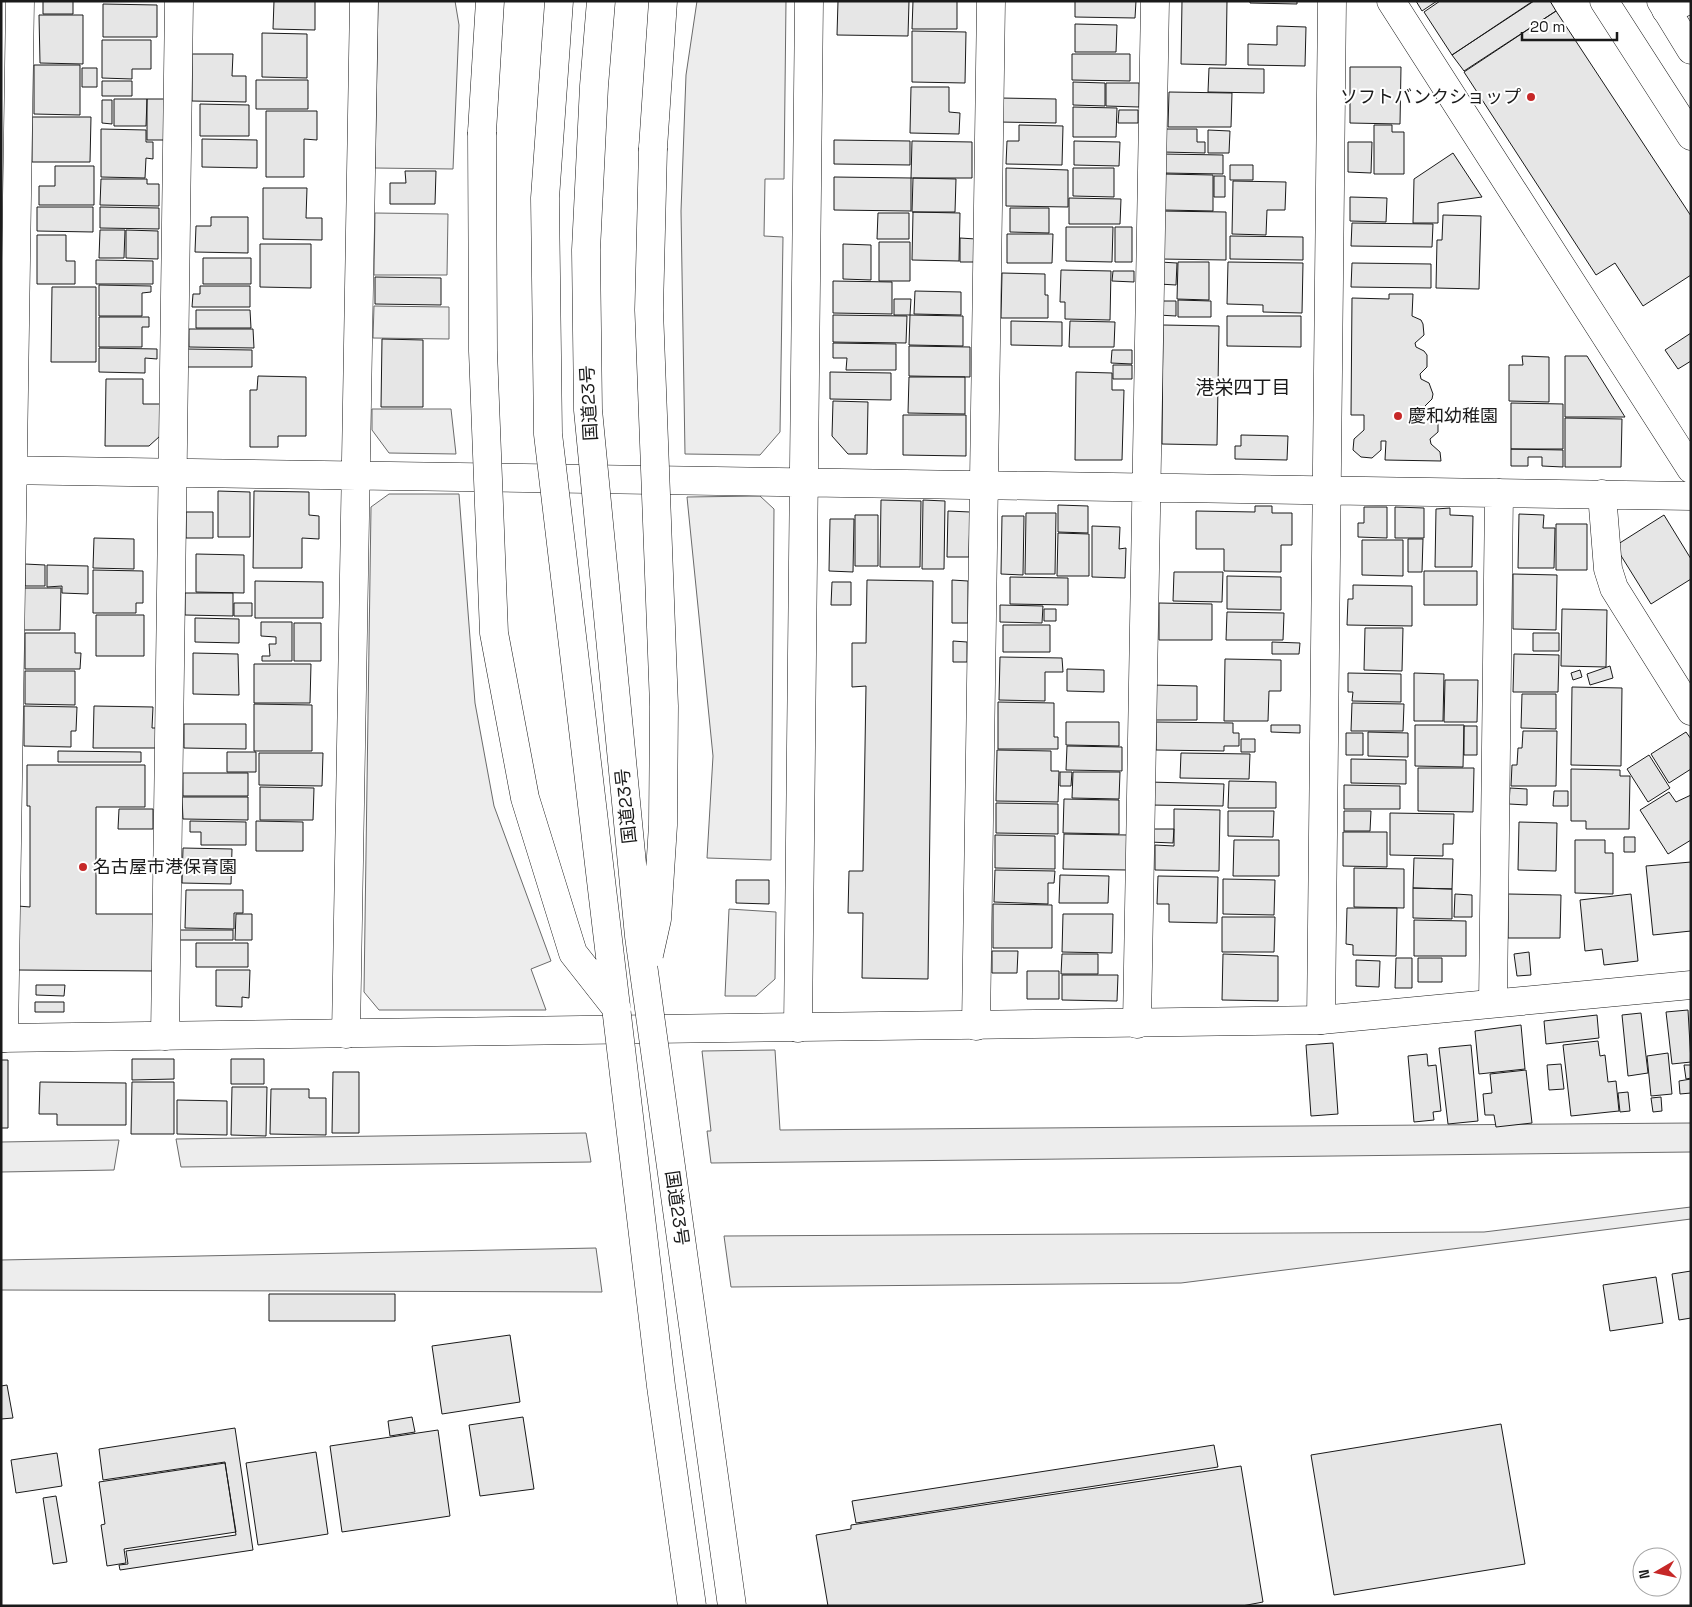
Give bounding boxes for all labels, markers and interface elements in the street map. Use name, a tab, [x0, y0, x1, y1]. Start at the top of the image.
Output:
scale bar	[1522, 10, 1617, 42]
text: 20 m	[1530, 17, 1565, 36]
place label: ソフトバンクショップ	[1340, 85, 1521, 108]
marker: ソフトバンクショップ	[1525, 91, 1537, 103]
street label: 国道23号	[575, 365, 602, 441]
district label: 港栄四丁目	[1195, 375, 1291, 400]
place label: 慶和幼稚園	[1408, 404, 1498, 427]
marker: 慶和幼稚園	[1392, 410, 1404, 422]
street label: 国道23号	[610, 767, 641, 845]
place label: 名古屋市港保育園	[93, 855, 237, 878]
marker: 名古屋市港保育園	[77, 861, 89, 873]
street label: 国道23号	[661, 1169, 694, 1247]
north arrow	[1632, 1547, 1682, 1597]
text: N	[1635, 1568, 1654, 1580]

